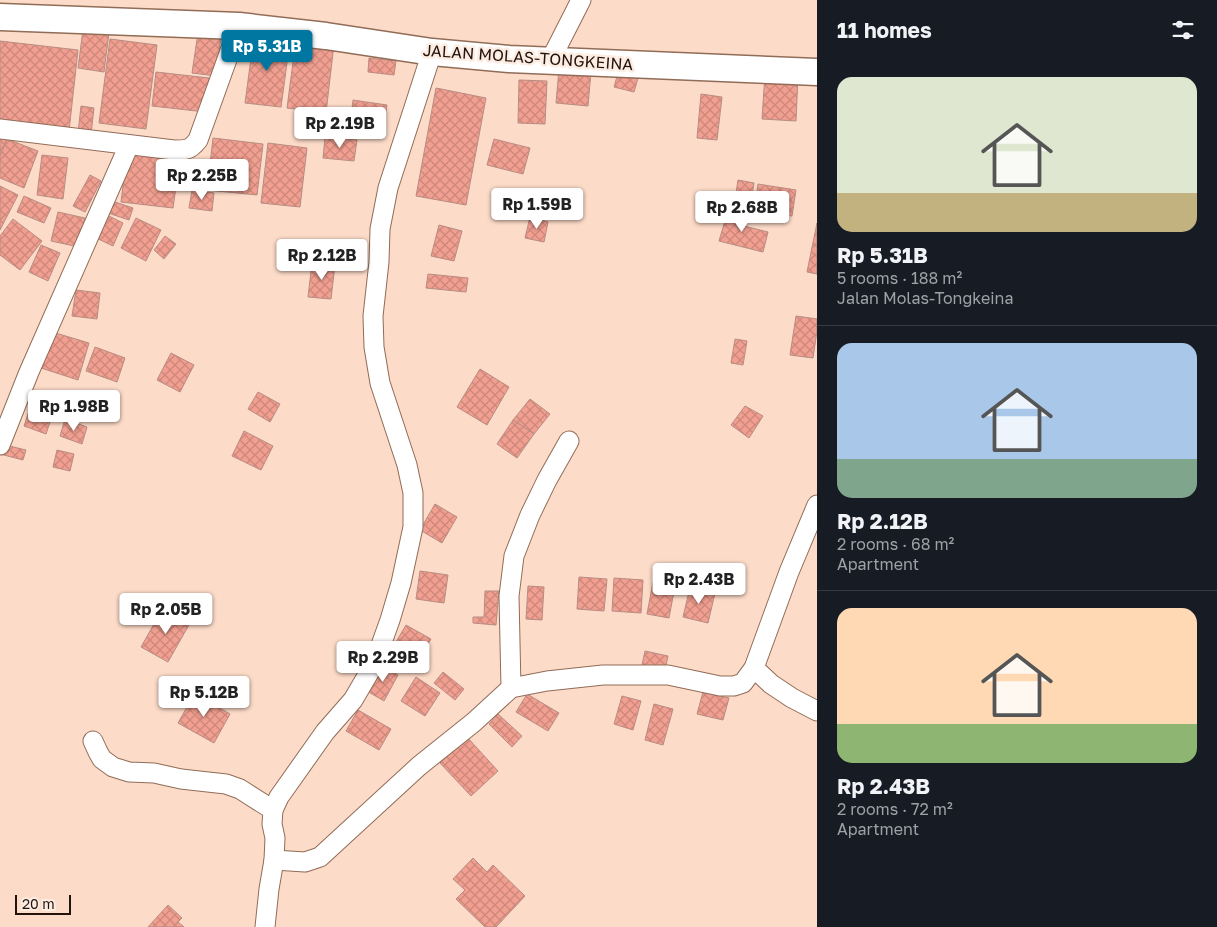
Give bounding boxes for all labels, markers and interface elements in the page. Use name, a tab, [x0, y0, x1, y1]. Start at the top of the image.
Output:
icon: filters	[1169, 16, 1197, 44]
text: 11 homes	[837, 17, 932, 43]
pin: Rp 5.31B	[215, 30, 319, 72]
text: Rp 5.31B	[232, 36, 302, 56]
street label: JALAN MOLAS-TONGKEINA	[422, 40, 634, 74]
pin: Rp 2.19B	[288, 106, 392, 149]
icon: home	[972, 110, 1062, 200]
text: Rp 2.19B	[305, 113, 375, 133]
pin: Rp 2.25B	[150, 158, 254, 201]
text: Rp 2.25B	[167, 165, 237, 185]
pin: Rp 1.59B	[485, 188, 589, 230]
pin: Rp 2.68B	[690, 190, 794, 233]
text: Rp 1.59B	[502, 194, 572, 214]
text: Rp 2.68B	[706, 197, 778, 217]
pin: Rp 2.12B	[270, 238, 374, 281]
text: Rp 5.31B	[837, 242, 928, 268]
text: Rp 2.12B	[287, 245, 357, 265]
text: 5 rooms · 188 m²	[837, 268, 962, 288]
text: Jalan Molas-Tongkeina	[837, 288, 1013, 308]
icon: home	[972, 375, 1062, 465]
pin: Rp 1.98B	[22, 390, 126, 432]
text: Rp 1.98B	[39, 396, 109, 416]
text: Rp 2.12B	[837, 508, 928, 534]
text: 2 rooms · 68 m²	[837, 534, 954, 554]
text: Apartment	[837, 554, 919, 574]
pin: Rp 2.43B	[647, 562, 751, 605]
text: Rp 2.43B	[664, 569, 734, 589]
pin: Rp 2.05B	[114, 592, 218, 635]
text: Rp 2.05B	[130, 599, 202, 619]
pin: Rp 2.29B	[331, 640, 435, 683]
icon: home	[972, 640, 1062, 730]
text: Rp 2.29B	[347, 647, 419, 667]
pin: Rp 5.12B	[152, 676, 256, 718]
text: Rp 5.12B	[169, 682, 239, 702]
text: Rp 2.43B	[837, 773, 930, 799]
text: 2 rooms · 72 m²	[837, 799, 953, 819]
text: Apartment	[837, 819, 919, 839]
scale bar	[15, 892, 71, 915]
text: 20 m	[22, 895, 55, 912]

